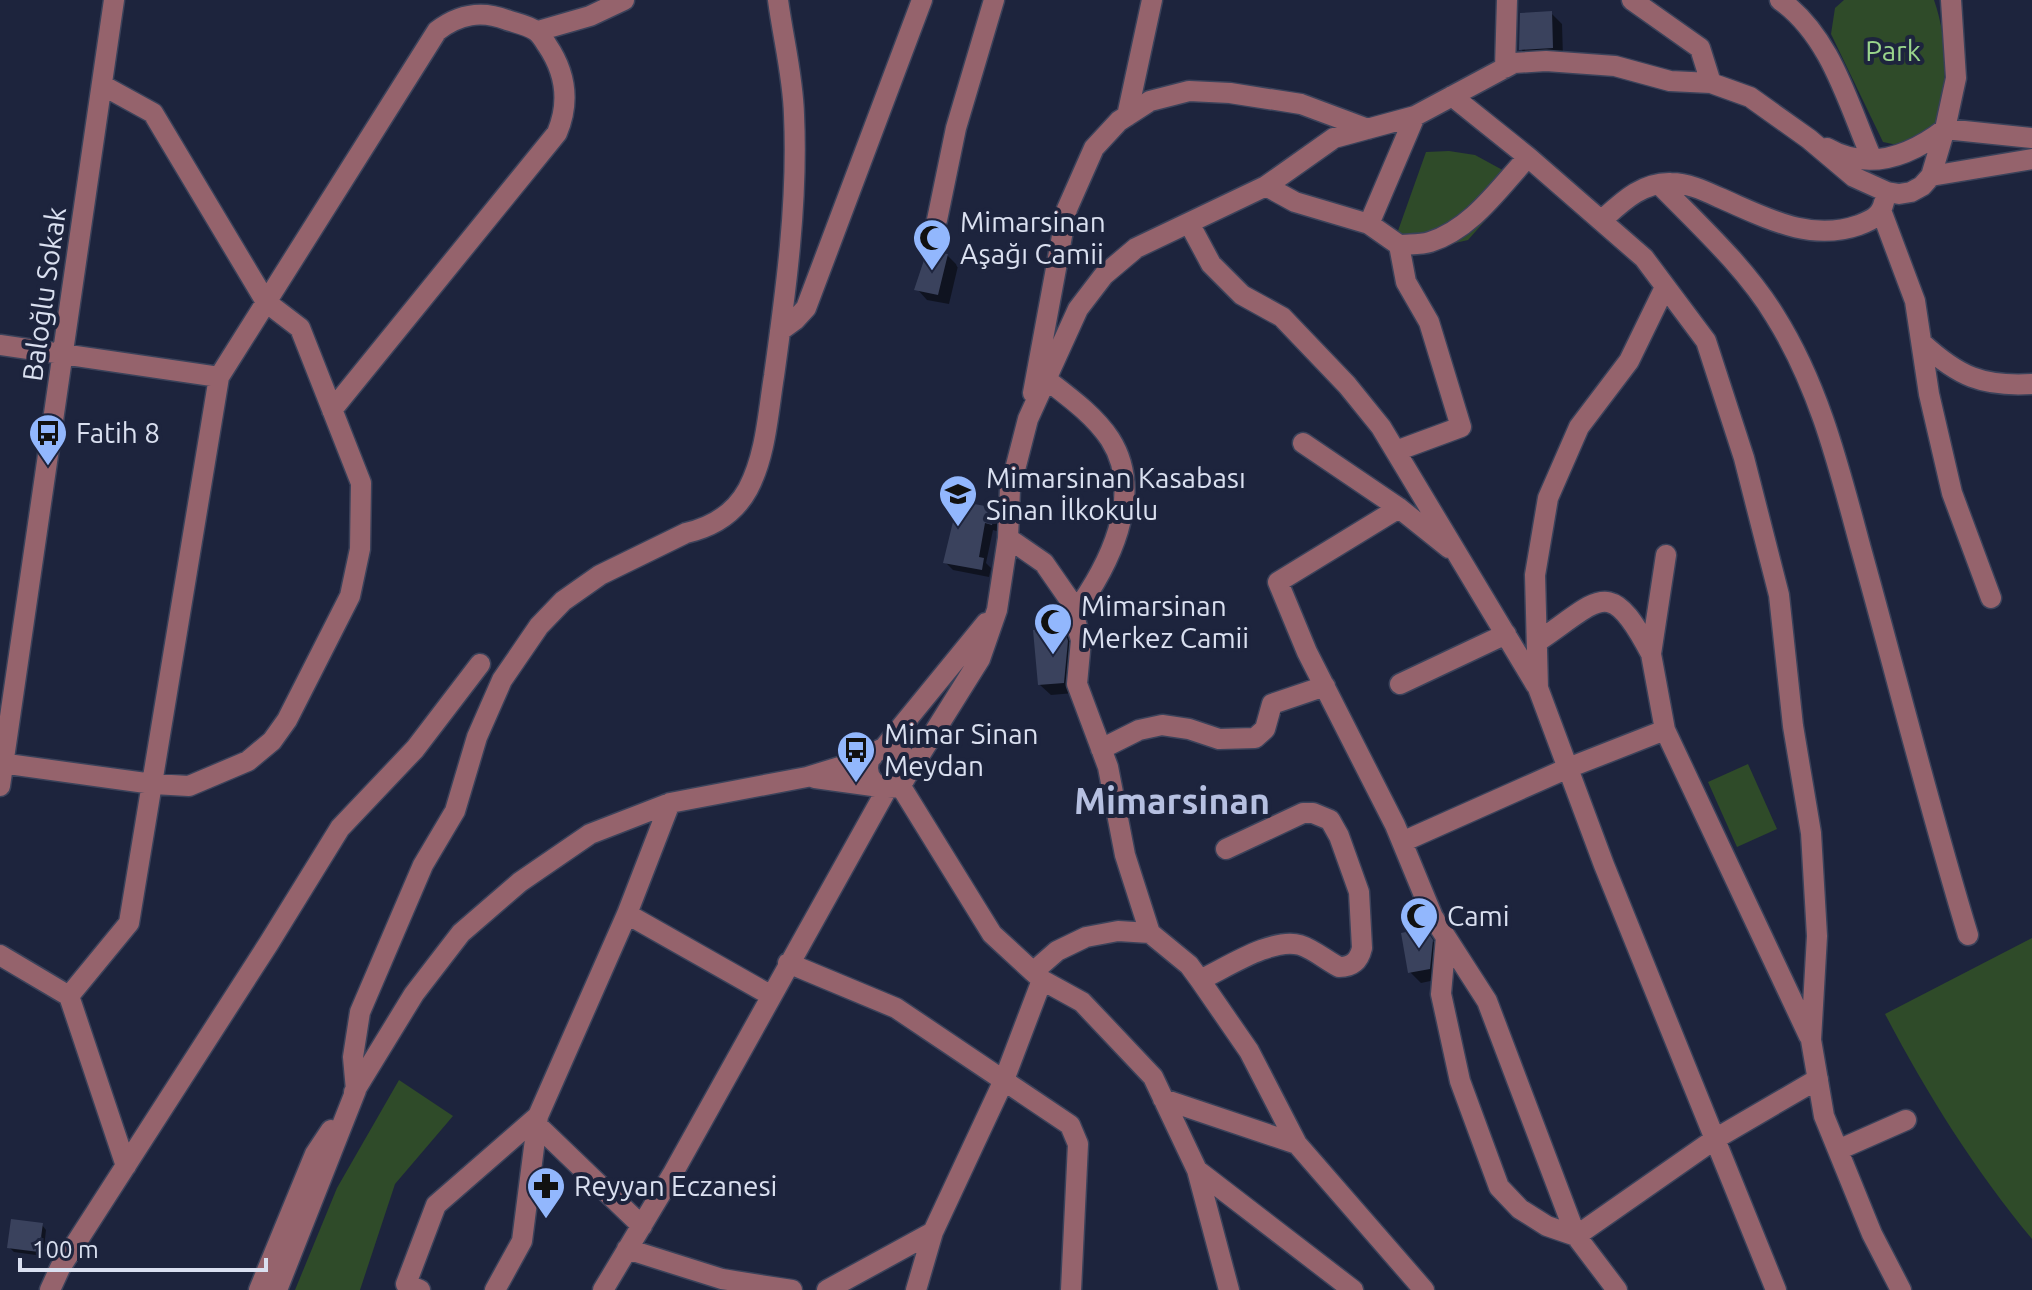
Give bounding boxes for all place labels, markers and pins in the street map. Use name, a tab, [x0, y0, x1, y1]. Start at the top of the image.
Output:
place label: Mimarsinan Aşağı Camii	[960, 206, 1106, 269]
mosque icon: Mimarsinan Aşağı Camii	[911, 217, 953, 272]
bus stop icon: Fatih 8	[27, 412, 69, 467]
place label: Fatih 8	[76, 417, 160, 448]
place label: Mimarsinan Kasabası Sinan İlkokulu	[986, 462, 1246, 525]
school or university icon: Mimarsinan Kasabası Sinan İlkokulu	[937, 473, 979, 528]
place label: Mimarsinan Merkez Camii	[1081, 590, 1249, 653]
mosque icon: Mimarsinan Merkez Camii	[1032, 601, 1074, 656]
place label: Mimar Sinan Meydan	[884, 718, 1039, 781]
bus stop icon: Mimar Sinan Meydan	[835, 729, 877, 784]
mosque icon: Cami	[1398, 895, 1440, 950]
place label: Cami	[1447, 900, 1510, 931]
pharmacy icon: Reyyan Eczanesi	[525, 1165, 567, 1220]
place label: Reyyan Eczanesi	[574, 1170, 777, 1201]

